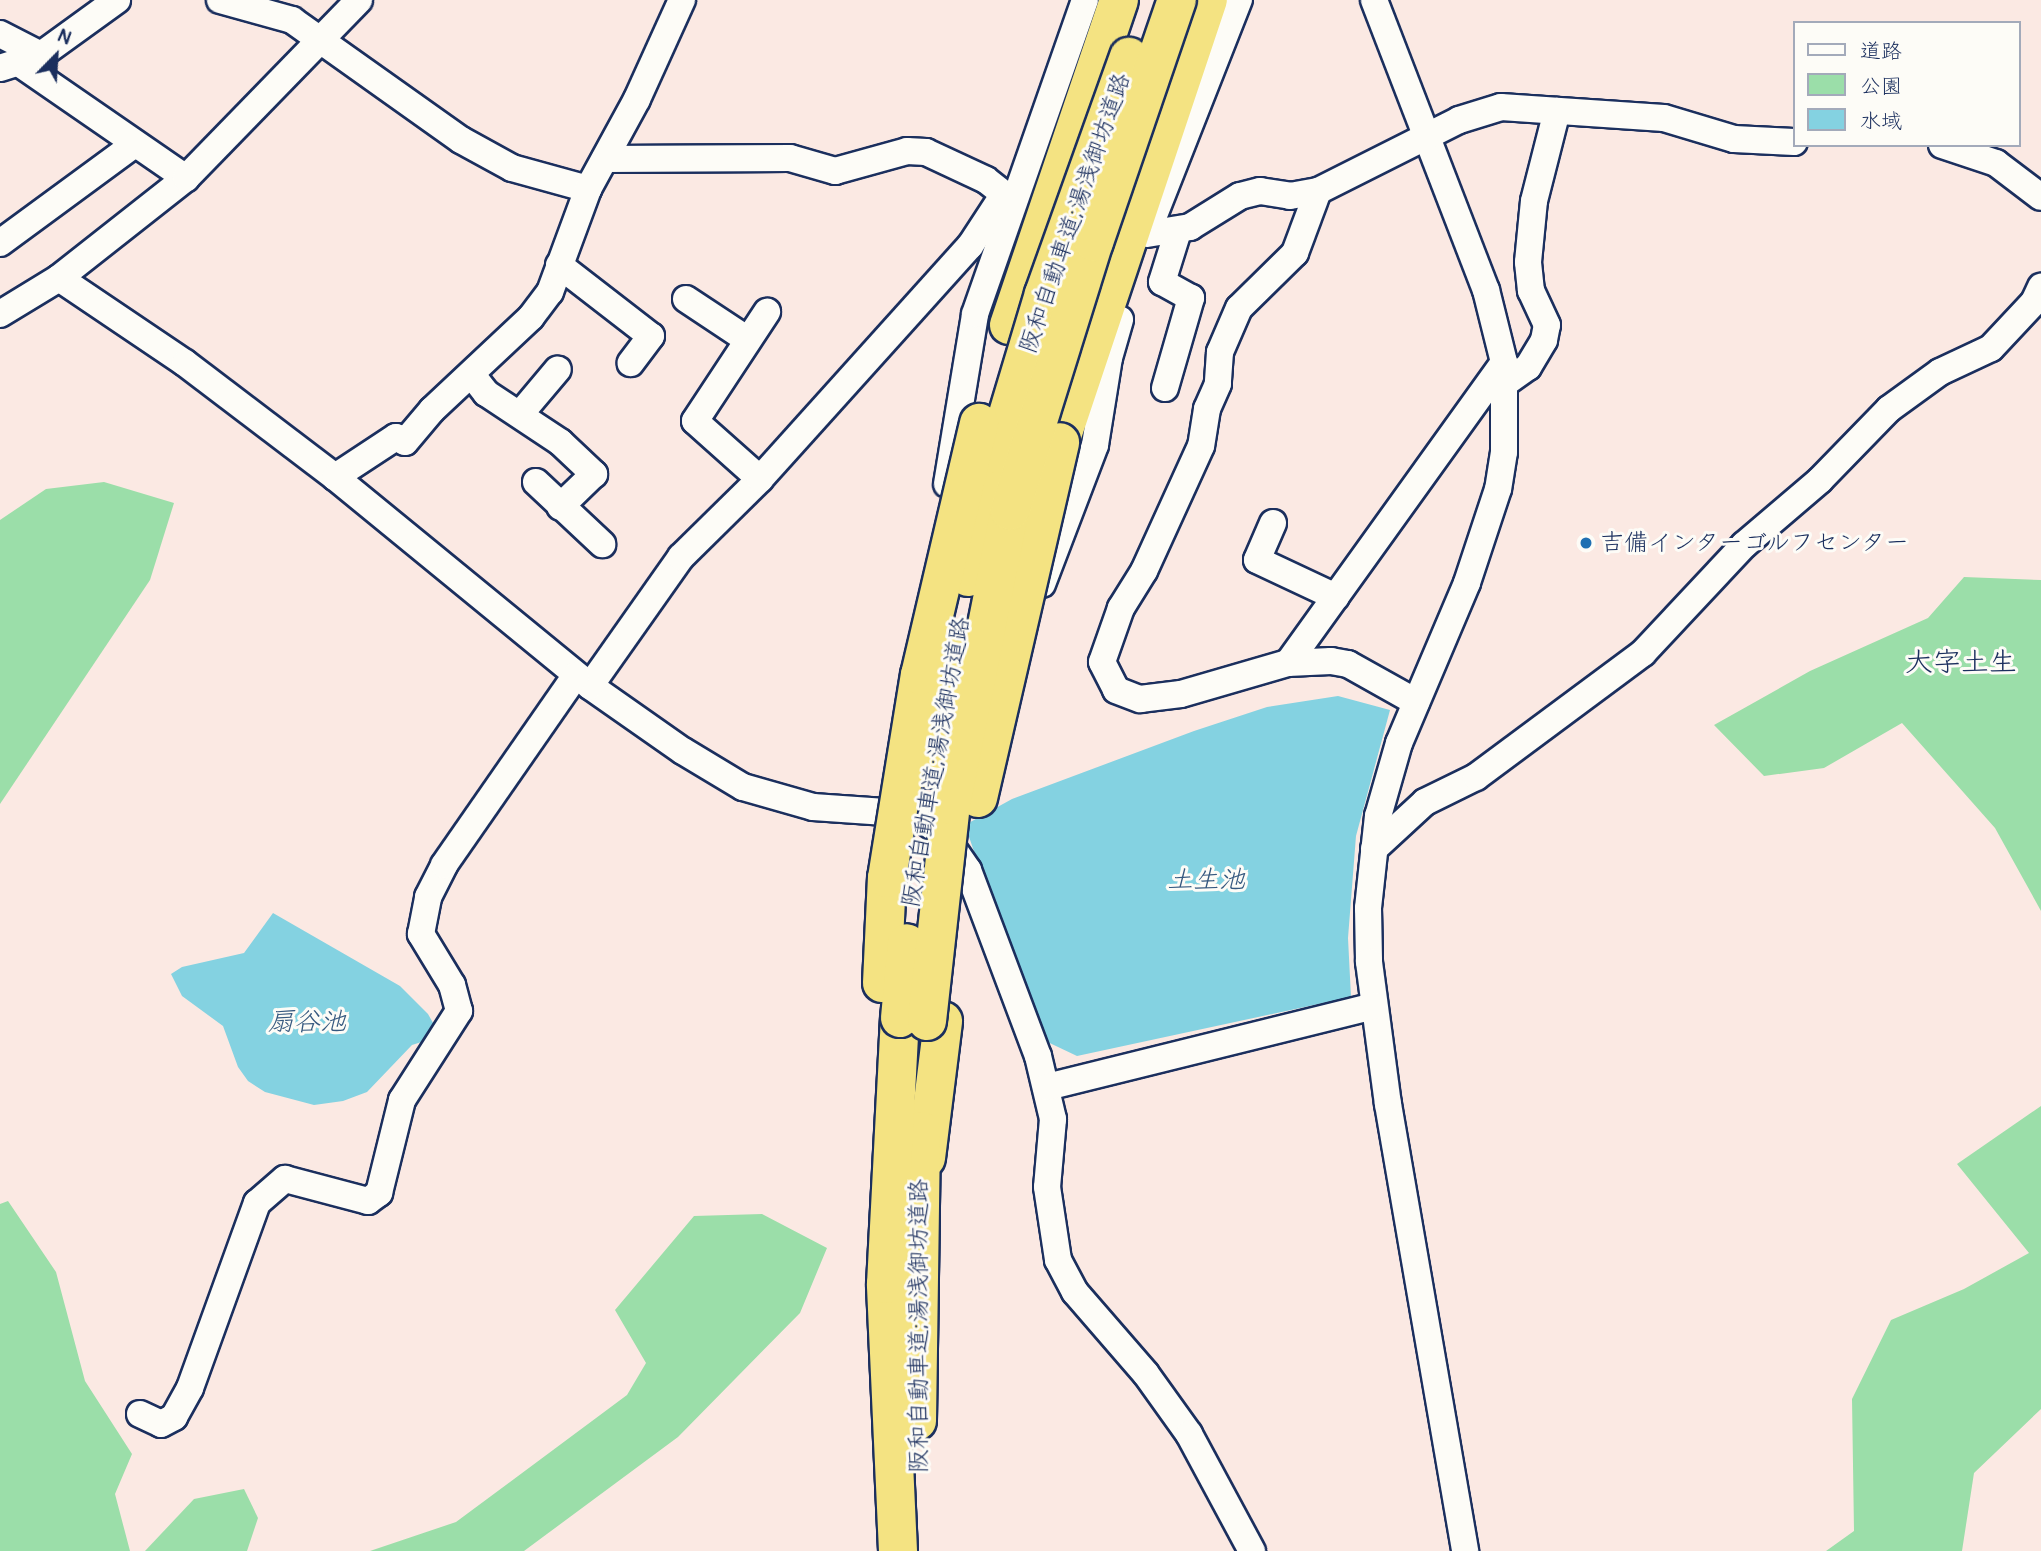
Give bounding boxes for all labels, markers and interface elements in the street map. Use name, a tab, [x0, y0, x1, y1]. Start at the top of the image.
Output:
north arrow	[21, 21, 91, 91]
legend	[1792, 21, 2020, 147]
text: N	[54, 23, 75, 50]
text: 道路	[1860, 38, 1902, 65]
street label: 阪和自動車道;湯浅御坊道路	[1013, 69, 1137, 357]
text: 公園	[1860, 73, 1902, 100]
text: 水域	[1860, 108, 1902, 135]
place label: 吉備インターゴルフセンター	[1600, 529, 1912, 557]
marker: 吉備インターゴルフセンター	[1578, 535, 1594, 551]
street label: 阪和自動車道;湯浅御坊道路	[896, 614, 976, 910]
district label: 大字土生	[1905, 646, 2017, 680]
water label: 土生池	[1167, 865, 1245, 897]
water label: 扇谷池	[268, 1007, 346, 1039]
street label: 阪和自動車道;湯浅御坊道路	[905, 1179, 933, 1473]

